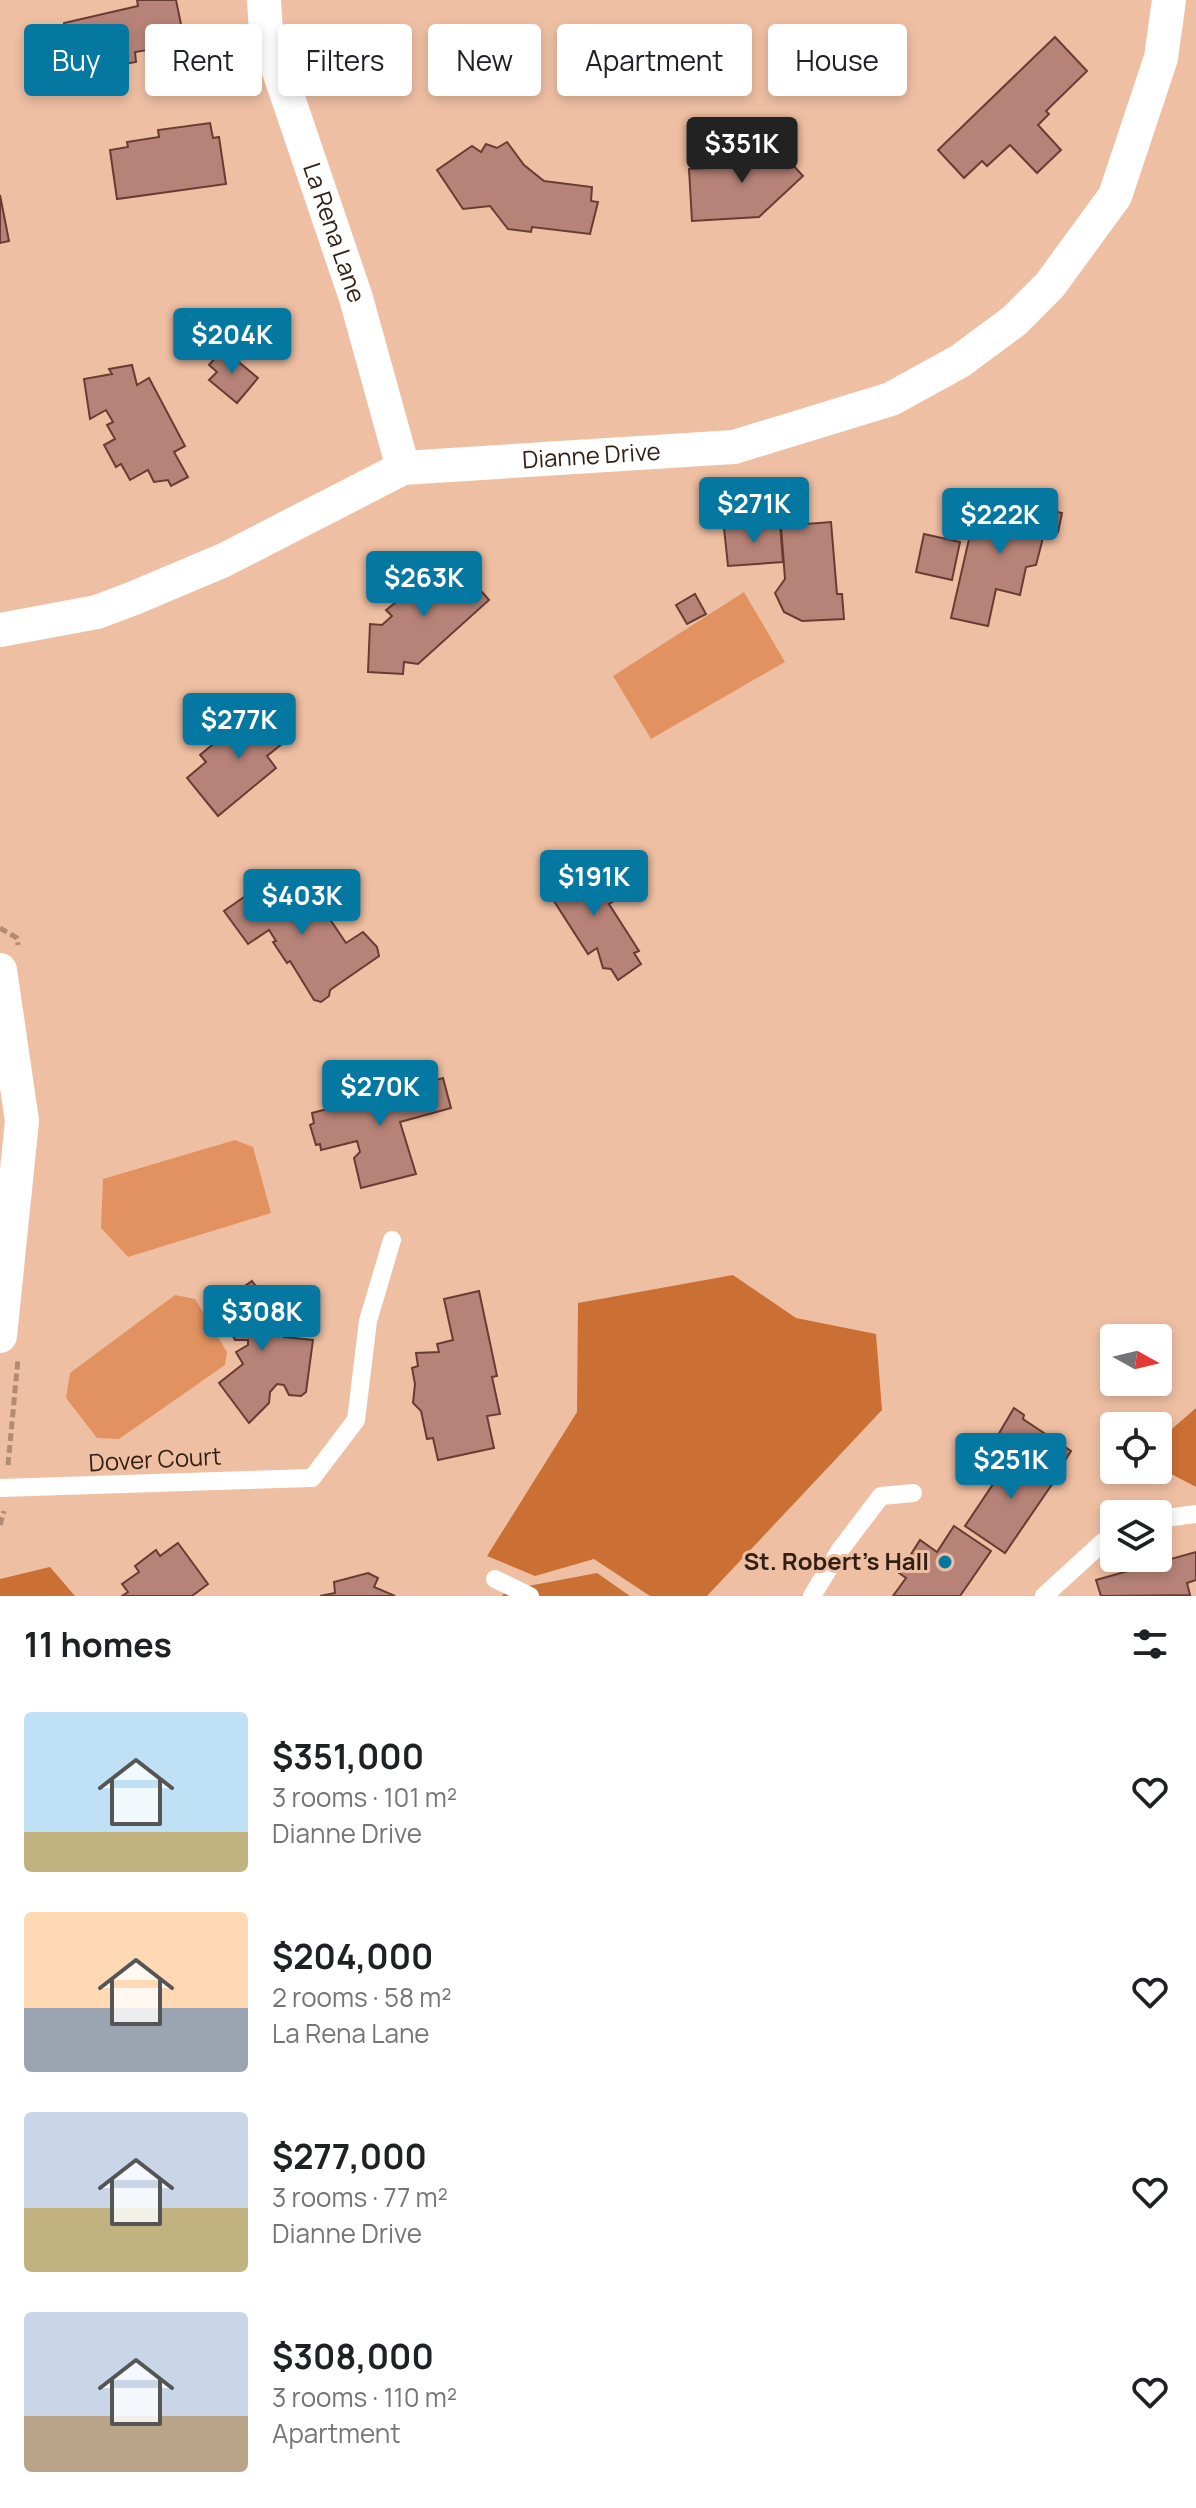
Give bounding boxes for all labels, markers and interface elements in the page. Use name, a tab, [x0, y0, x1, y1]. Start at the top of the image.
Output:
chip: Buy	[24, 24, 129, 96]
chip: Rent	[145, 24, 262, 96]
chip: Filters	[278, 24, 412, 96]
chip: New	[428, 24, 541, 96]
chip: Apartment	[557, 24, 752, 96]
chip: House	[768, 24, 907, 96]
pin: $351K	[686, 117, 798, 185]
text: $351K	[705, 125, 779, 161]
street label: La Rena Lane	[296, 158, 374, 306]
pin: $204K	[176, 308, 288, 376]
text: $204K	[191, 316, 273, 352]
street label: Dianne Drive	[521, 434, 662, 475]
pin: $271K	[698, 477, 810, 545]
text: $271K	[717, 485, 791, 521]
pin: $222K	[944, 488, 1056, 556]
text: $222K	[960, 496, 1040, 532]
pin: $263K	[368, 551, 480, 619]
text: $263K	[384, 559, 464, 595]
pin: $277K	[183, 693, 295, 761]
text: $277K	[201, 701, 277, 737]
pin: $191K	[538, 850, 650, 918]
text: $191K	[558, 858, 630, 894]
pin: $403K	[246, 869, 358, 937]
text: $403K	[261, 877, 343, 913]
pin: $270K	[324, 1060, 436, 1128]
text: $270K	[340, 1068, 420, 1104]
pin: $308K	[206, 1285, 318, 1353]
text: $308K	[221, 1293, 303, 1329]
north arrow	[1100, 1324, 1172, 1396]
map controls	[1100, 1324, 1172, 1572]
button: locate	[1100, 1412, 1172, 1484]
pin: $251K	[955, 1433, 1067, 1501]
street label: Dover Court	[88, 1439, 222, 1478]
text: $251K	[973, 1441, 1049, 1477]
button: layers	[1100, 1500, 1172, 1572]
place label: St. Robert's Hall	[744, 1544, 929, 1577]
marker: St. Robert's Hall	[936, 1553, 954, 1571]
text: 11 homes	[24, 1621, 172, 1667]
icon: filters	[1128, 1622, 1172, 1666]
text: $351,000	[272, 1733, 424, 1779]
icon: home	[88, 1744, 184, 1840]
icon: heart	[1128, 1770, 1172, 1814]
text: 3 rooms · 101 m²	[272, 1779, 457, 1815]
text: Dianne Drive	[272, 1815, 422, 1851]
text: $204,000	[272, 1933, 433, 1979]
icon: home	[88, 1944, 184, 2040]
icon: heart	[1128, 1970, 1172, 2014]
text: 2 rooms · 58 m²	[272, 1979, 452, 2015]
text: La Rena Lane	[272, 2015, 429, 2051]
text: $277,000	[272, 2133, 427, 2179]
icon: home	[88, 2144, 184, 2240]
icon: heart	[1128, 2170, 1172, 2214]
text: 3 rooms · 77 m²	[272, 2179, 448, 2215]
text: Dianne Drive	[272, 2215, 422, 2251]
text: $308,000	[272, 2333, 434, 2379]
icon: home	[88, 2344, 184, 2440]
icon: heart	[1128, 2370, 1172, 2414]
text: 3 rooms · 110 m²	[272, 2379, 457, 2415]
text: Apartment	[272, 2415, 401, 2451]

